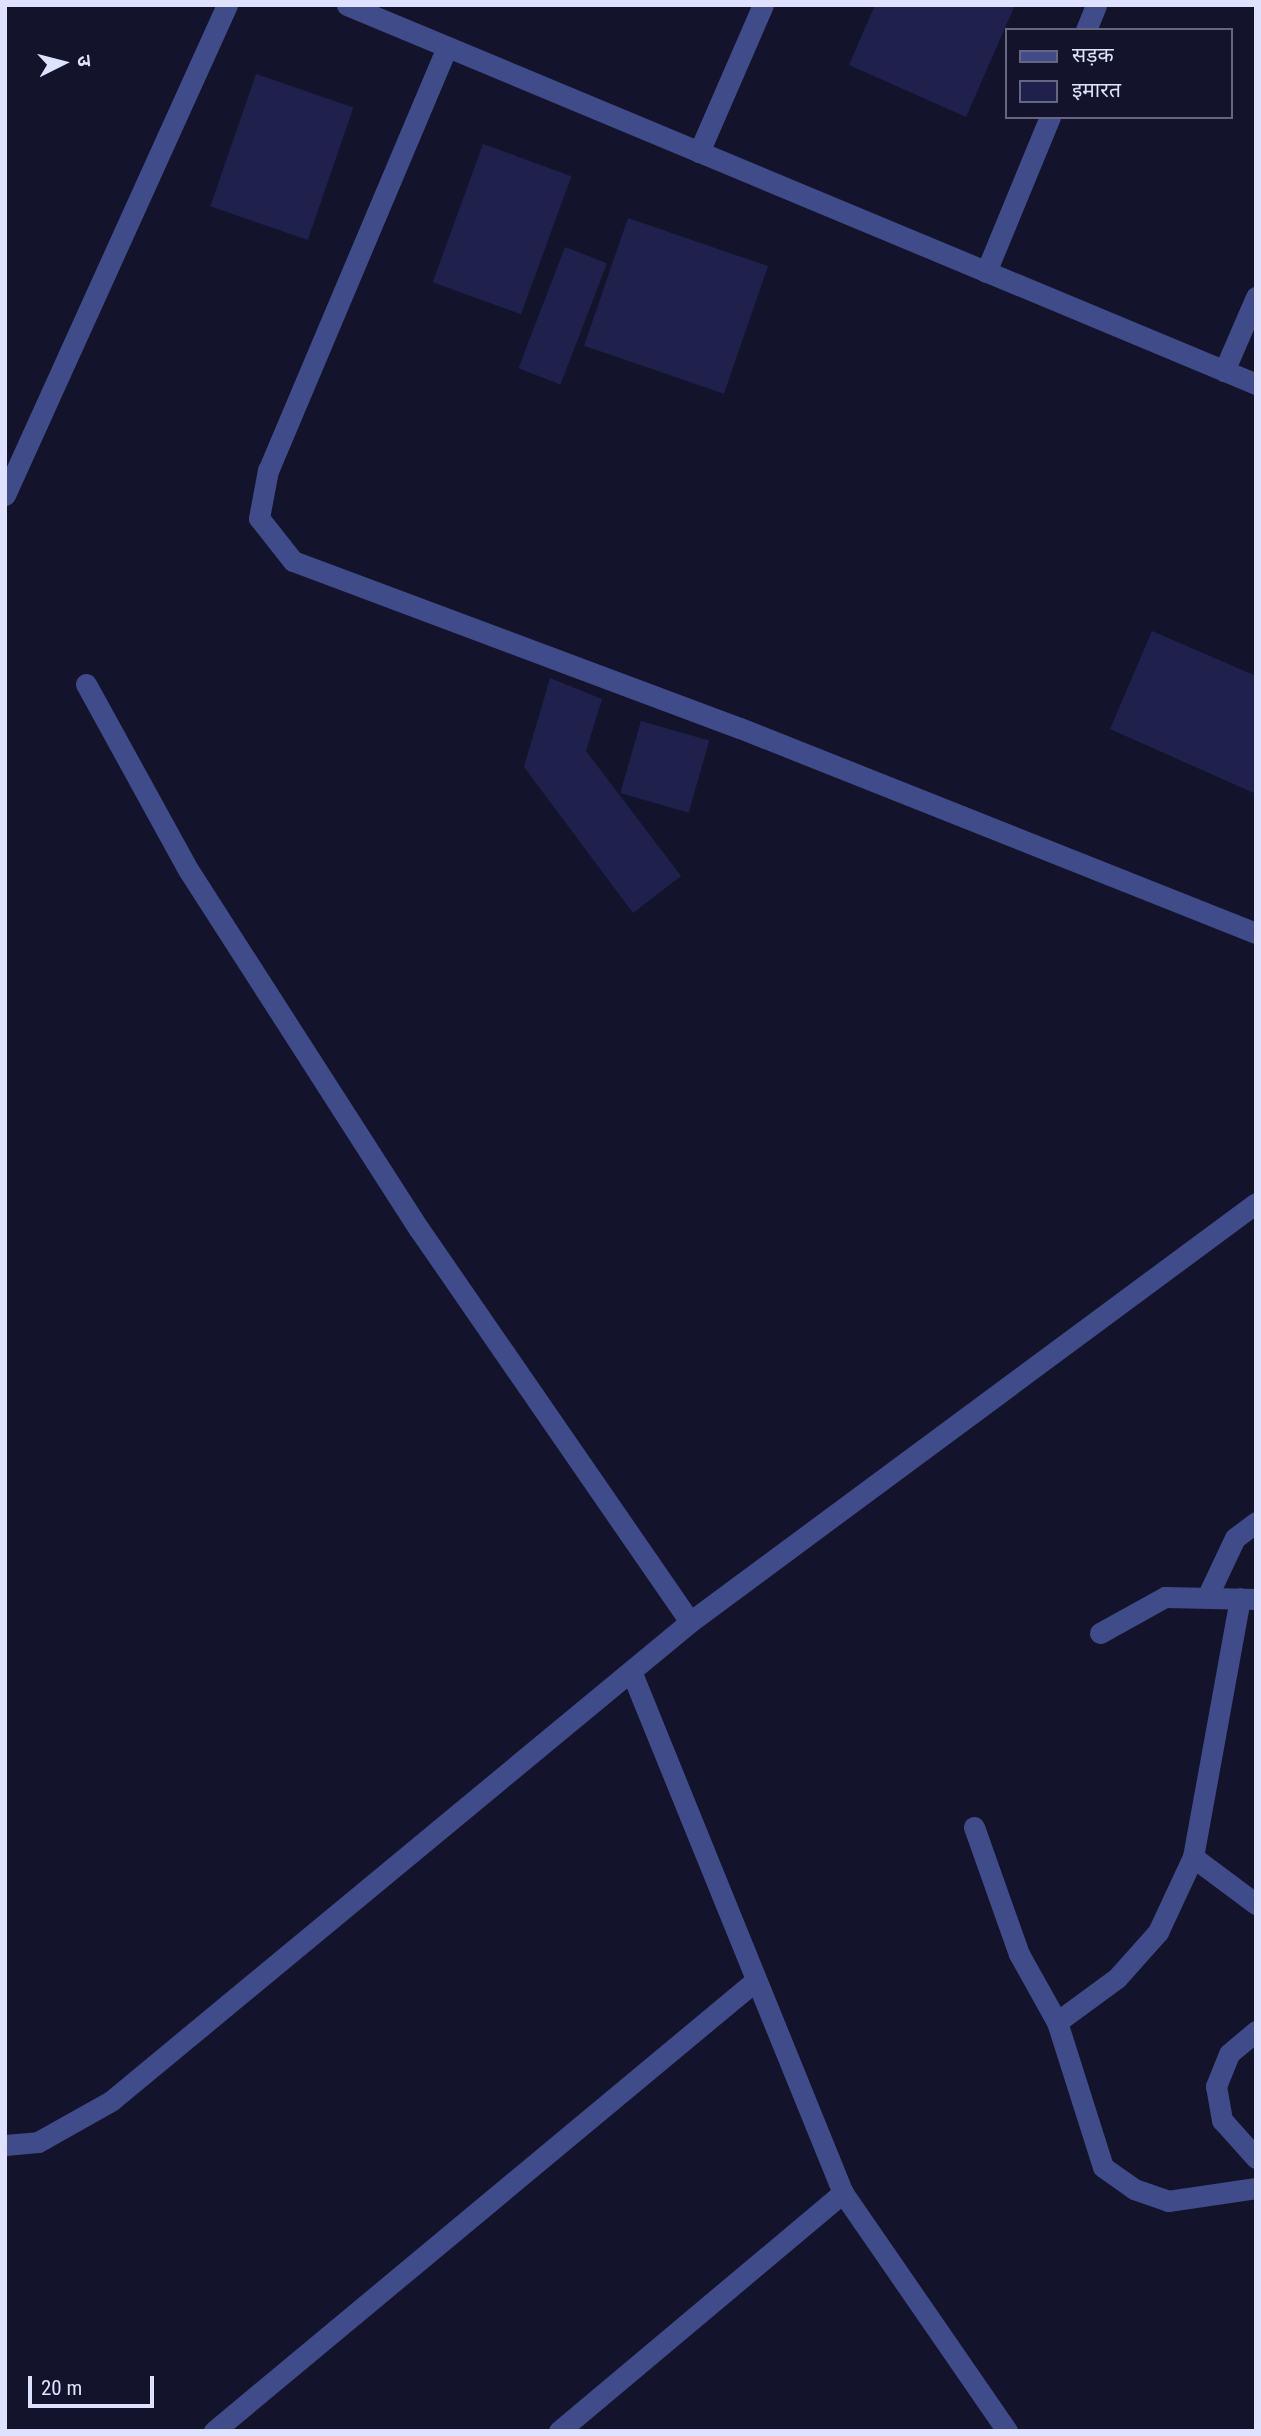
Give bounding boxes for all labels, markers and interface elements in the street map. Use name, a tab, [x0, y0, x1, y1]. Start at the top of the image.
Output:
north arrow	[28, 28, 98, 98]
legend	[1006, 28, 1233, 119]
text: सड़क	[1072, 43, 1114, 67]
text: उ	[72, 54, 96, 67]
text: इमारत	[1072, 78, 1121, 102]
scale bar	[32, 2362, 158, 2406]
text: 20 m	[41, 2376, 82, 2400]

